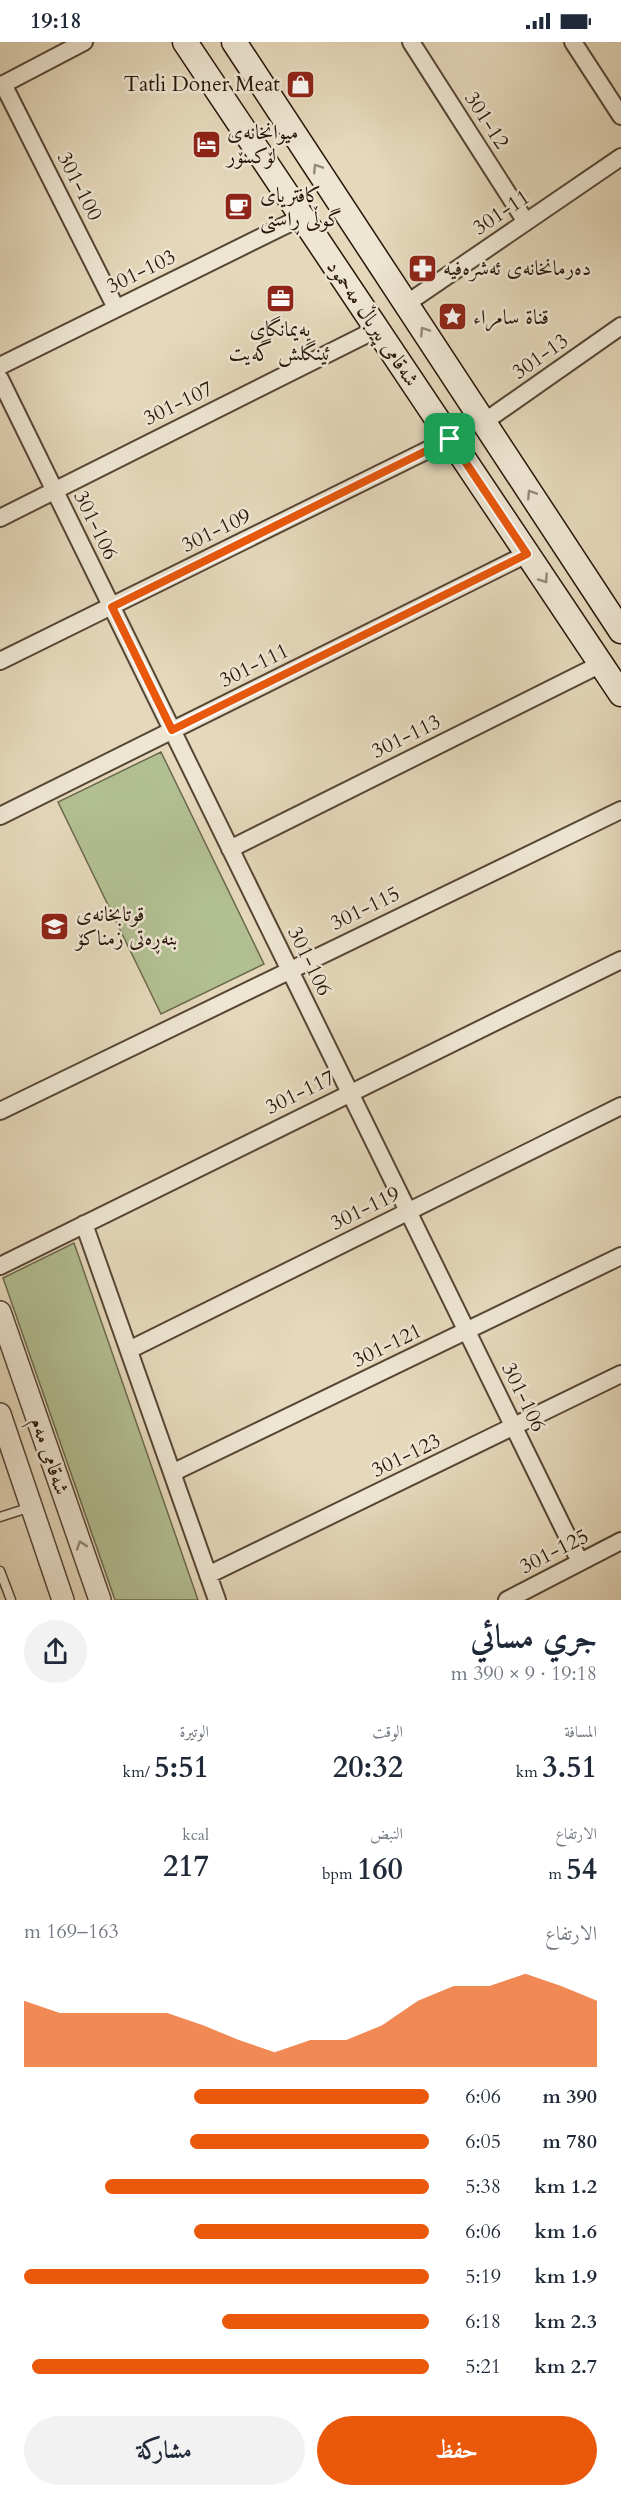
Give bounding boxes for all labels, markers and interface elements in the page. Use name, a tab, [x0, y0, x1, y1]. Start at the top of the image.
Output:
text: 19:18	[30, 6, 81, 36]
shop icon: Tatli Doner Meat	[285, 68, 317, 100]
place label: Tatli Doner Meat	[124, 70, 280, 99]
street label: 301-12	[457, 86, 516, 155]
place label: میوانخانەی لۆکسۆر	[225, 118, 298, 171]
hotel icon: میوانخانەی لۆکسۆر	[190, 128, 222, 160]
street label: 301-100	[50, 147, 109, 226]
one-way arrow	[313, 164, 324, 175]
place label: کافتریای گوڵی ڕاستی	[260, 181, 342, 236]
street label: 301-11	[467, 183, 536, 242]
cafe icon: کافتریای گوڵی ڕاستی	[223, 191, 255, 223]
street label: 301-103	[102, 242, 181, 301]
pharmacy icon: دەرمانخانەی ئەشرەفیە	[406, 252, 438, 284]
street label: شەقامی پیرباڵ مەحمود	[319, 254, 426, 392]
place label: دەرمانخانەی ئەشرەفیە	[443, 254, 591, 283]
office icon: پەیمانگای ئینگلش گەیت	[264, 282, 296, 314]
place icon: قناة سامراء	[436, 301, 468, 333]
place label: قناة سامراء	[473, 303, 549, 332]
place label: پەیمانگای ئینگلش گەیت	[229, 315, 331, 368]
street label: 301-13	[506, 326, 574, 386]
one-way arrow	[420, 327, 431, 338]
street label: 301-107	[139, 374, 218, 433]
pin	[424, 413, 475, 464]
icon: arrive	[433, 422, 466, 455]
street label: 301-106	[66, 486, 125, 565]
one-way arrow	[527, 490, 538, 501]
street label: 301-109	[177, 501, 256, 560]
one-way arrow	[537, 573, 548, 584]
street label: 301-111	[215, 636, 294, 695]
street label: 301-113	[367, 707, 446, 766]
street label: 301-115	[326, 879, 405, 938]
place label: قوتابخانەی بنەڕەتی زمناکۆ	[74, 900, 177, 955]
school or university icon: قوتابخانەی بنەڕەتی زمناکۆ	[39, 910, 71, 942]
street label: 301-106	[280, 922, 339, 1001]
street label: 301-117	[261, 1063, 340, 1122]
street label: 301-119	[326, 1179, 405, 1238]
street label: 301-121	[348, 1316, 427, 1375]
street label: 301-106	[494, 1358, 553, 1437]
street label: شەقامی مەم	[20, 1413, 76, 1500]
street label: 301-123	[367, 1426, 446, 1485]
street label: 301-125	[515, 1522, 594, 1581]
one-way arrow	[76, 1540, 89, 1551]
text: جري مسائي	[471, 1615, 597, 1660]
button: share	[24, 1620, 87, 1683]
text: 19:18 · 9 × 390 m	[451, 1660, 597, 1687]
text: الوتيرة	[179, 1721, 209, 1743]
text: الوقت	[372, 1721, 403, 1743]
text: المسافة	[564, 1721, 597, 1743]
text: 5:51	[154, 1747, 209, 1788]
text: 20:32	[333, 1747, 403, 1788]
text: 3.51	[542, 1747, 597, 1788]
text: /km	[123, 1761, 154, 1783]
text: km	[516, 1761, 542, 1783]
text: النبض	[370, 1823, 403, 1845]
text: الارتفاع	[555, 1823, 597, 1845]
text: kcal	[182, 1824, 209, 1846]
text: 217	[163, 1846, 209, 1887]
text: 160	[357, 1849, 403, 1890]
text: 54	[566, 1849, 597, 1890]
text: bpm	[322, 1863, 357, 1885]
text: m	[548, 1863, 566, 1885]
text: 163–169 m	[24, 1918, 119, 1945]
text: الارتفاع	[545, 1920, 597, 1947]
text: 6:06	[465, 2083, 501, 2110]
text: 390 m	[542, 2083, 597, 2110]
text: 6:05	[465, 2128, 501, 2155]
text: 780 m	[542, 2128, 597, 2155]
text: 5:38	[465, 2173, 501, 2200]
text: 1.2 km	[534, 2173, 597, 2200]
text: 6:06	[465, 2218, 501, 2245]
text: 1.6 km	[534, 2218, 597, 2245]
text: 5:19	[465, 2263, 501, 2290]
text: 1.9 km	[534, 2263, 597, 2290]
text: 6:18	[465, 2308, 501, 2335]
text: 2.3 km	[534, 2308, 597, 2335]
text: 5:21	[465, 2353, 501, 2380]
text: 2.7 km	[534, 2353, 597, 2380]
button: مشاركة	[24, 2416, 305, 2485]
button: حفظ	[317, 2416, 597, 2485]

